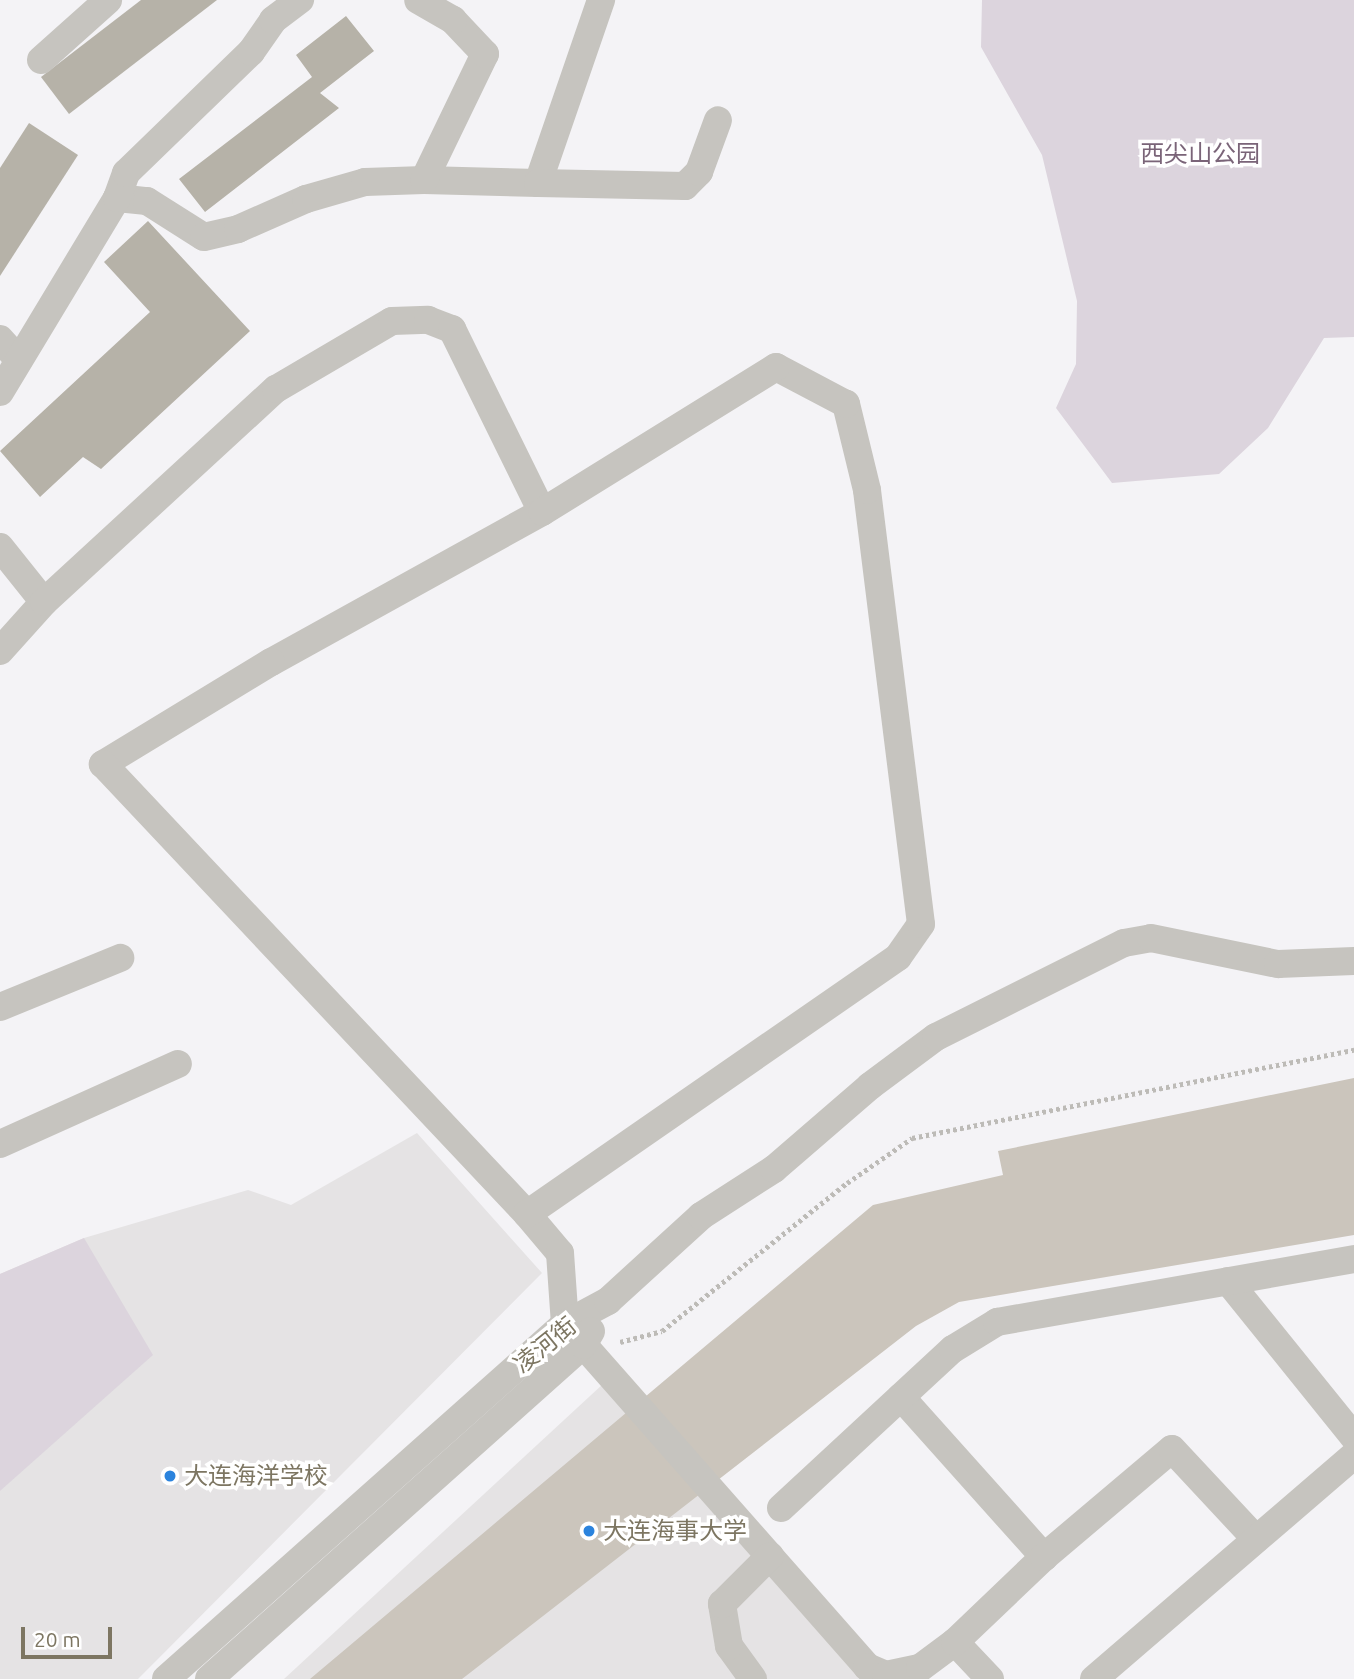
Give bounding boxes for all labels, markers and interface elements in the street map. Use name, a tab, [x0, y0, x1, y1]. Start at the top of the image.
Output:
park label: 西尖山公园	[1140, 140, 1260, 168]
street label: 凌河街	[508, 1311, 582, 1379]
place label: 大连海洋学校	[184, 1462, 328, 1490]
marker: 大连海洋学校	[162, 1468, 178, 1484]
place label: 大连海事大学	[603, 1517, 747, 1545]
marker: 大连海事大学	[581, 1523, 597, 1539]
scale bar	[24, 1612, 116, 1656]
text: 20 m	[34, 1627, 81, 1651]

